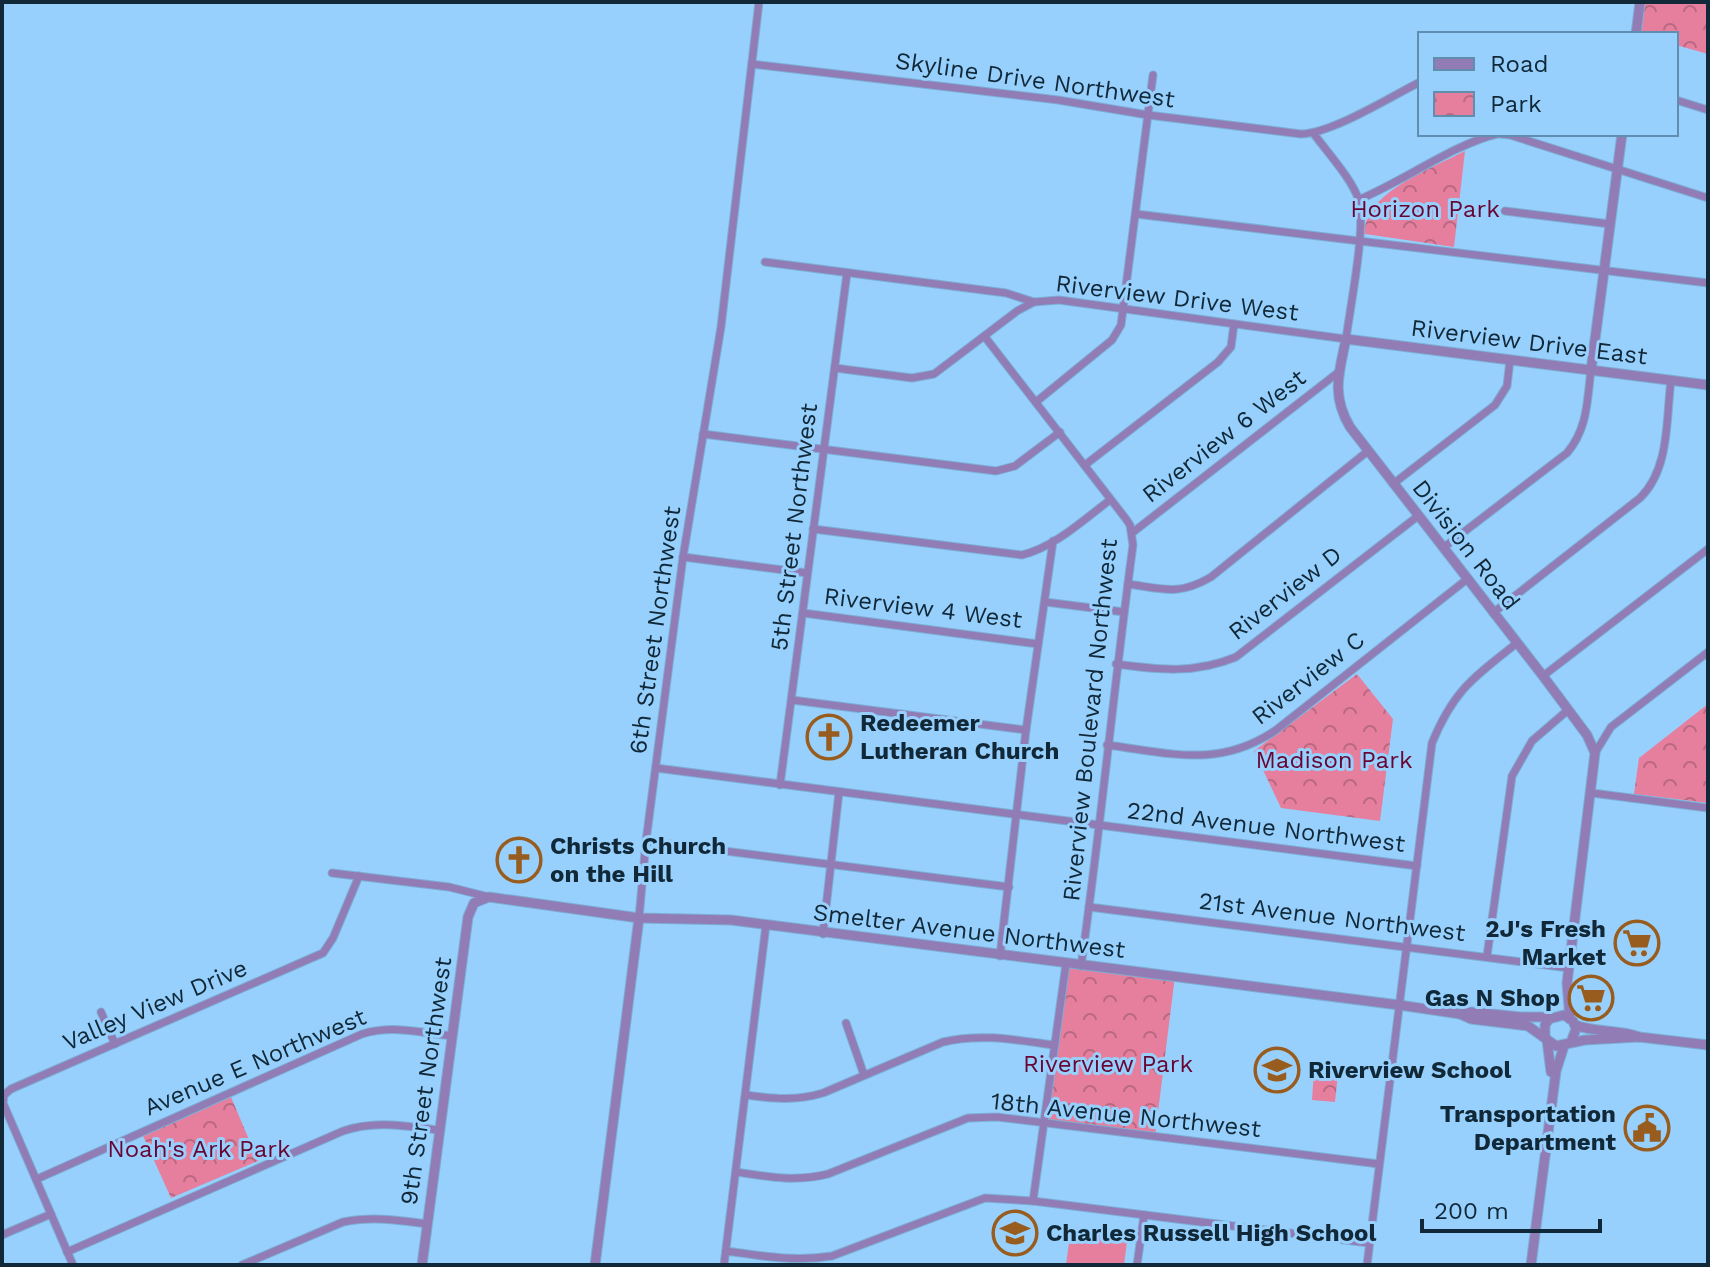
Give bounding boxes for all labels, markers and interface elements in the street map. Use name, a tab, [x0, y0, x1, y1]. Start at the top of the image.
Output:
legend	[1418, 32, 1678, 136]
street label: Skyline Drive Northwest	[894, 47, 1176, 113]
text: Road	[1490, 50, 1549, 78]
text: Park	[1490, 90, 1542, 118]
park label: Horizon Park	[1350, 195, 1500, 223]
street label: Riverview Drive West	[1054, 269, 1300, 327]
street label: Riverview Drive East	[1409, 314, 1649, 370]
street label: Riverview 6 West	[1137, 364, 1311, 508]
street label: 5th Street Northwest	[765, 402, 823, 652]
street label: Division Road	[1406, 474, 1526, 616]
street label: 6th Street Northwest	[624, 504, 686, 756]
street label: Riverview Boulevard Northwest	[1057, 537, 1123, 903]
street label: Riverview D	[1223, 540, 1347, 646]
street label: Riverview 4 West	[822, 582, 1024, 634]
street label: Riverview C	[1246, 625, 1370, 731]
place label: Redeemer Lutheran Church	[860, 709, 1059, 765]
church icon: Redeemer Lutheran Church	[805, 713, 853, 761]
park label: Madison Park	[1255, 746, 1413, 774]
street label: 22nd Avenue Northwest	[1125, 796, 1407, 858]
place label: Christs Church on the Hill	[550, 832, 726, 888]
church icon: Christs Church on the Hill	[495, 836, 543, 884]
street label: 21st Avenue Northwest	[1197, 887, 1467, 947]
street label: Smelter Avenue Northwest	[811, 898, 1127, 964]
place label: 2J's Fresh Market	[1485, 915, 1606, 971]
supermarket icon: 2J's Fresh Market	[1613, 919, 1661, 967]
street label: Valley View Drive	[59, 953, 251, 1057]
street label: 9th Street Northwest	[395, 955, 457, 1207]
supermarket icon: Gas N Shop	[1567, 974, 1615, 1022]
place label: Gas N Shop	[1425, 984, 1560, 1012]
street label: Avenue E Northwest	[140, 1003, 370, 1121]
school or university icon: Riverview School	[1253, 1046, 1301, 1094]
park label: Riverview Park	[1023, 1050, 1193, 1078]
place label: Riverview School	[1308, 1056, 1512, 1084]
street label: 18th Avenue Northwest	[990, 1087, 1262, 1143]
place label: Transportation Department	[1440, 1100, 1617, 1156]
public building icon: Transportation Department	[1623, 1104, 1671, 1152]
park label: Noah's Ark Park	[107, 1135, 291, 1163]
scale bar	[1422, 1183, 1600, 1233]
text: 200 m	[1434, 1197, 1509, 1225]
school or university icon: Charles Russell High School	[991, 1209, 1039, 1257]
place label: Charles Russell High School	[1046, 1219, 1376, 1247]

